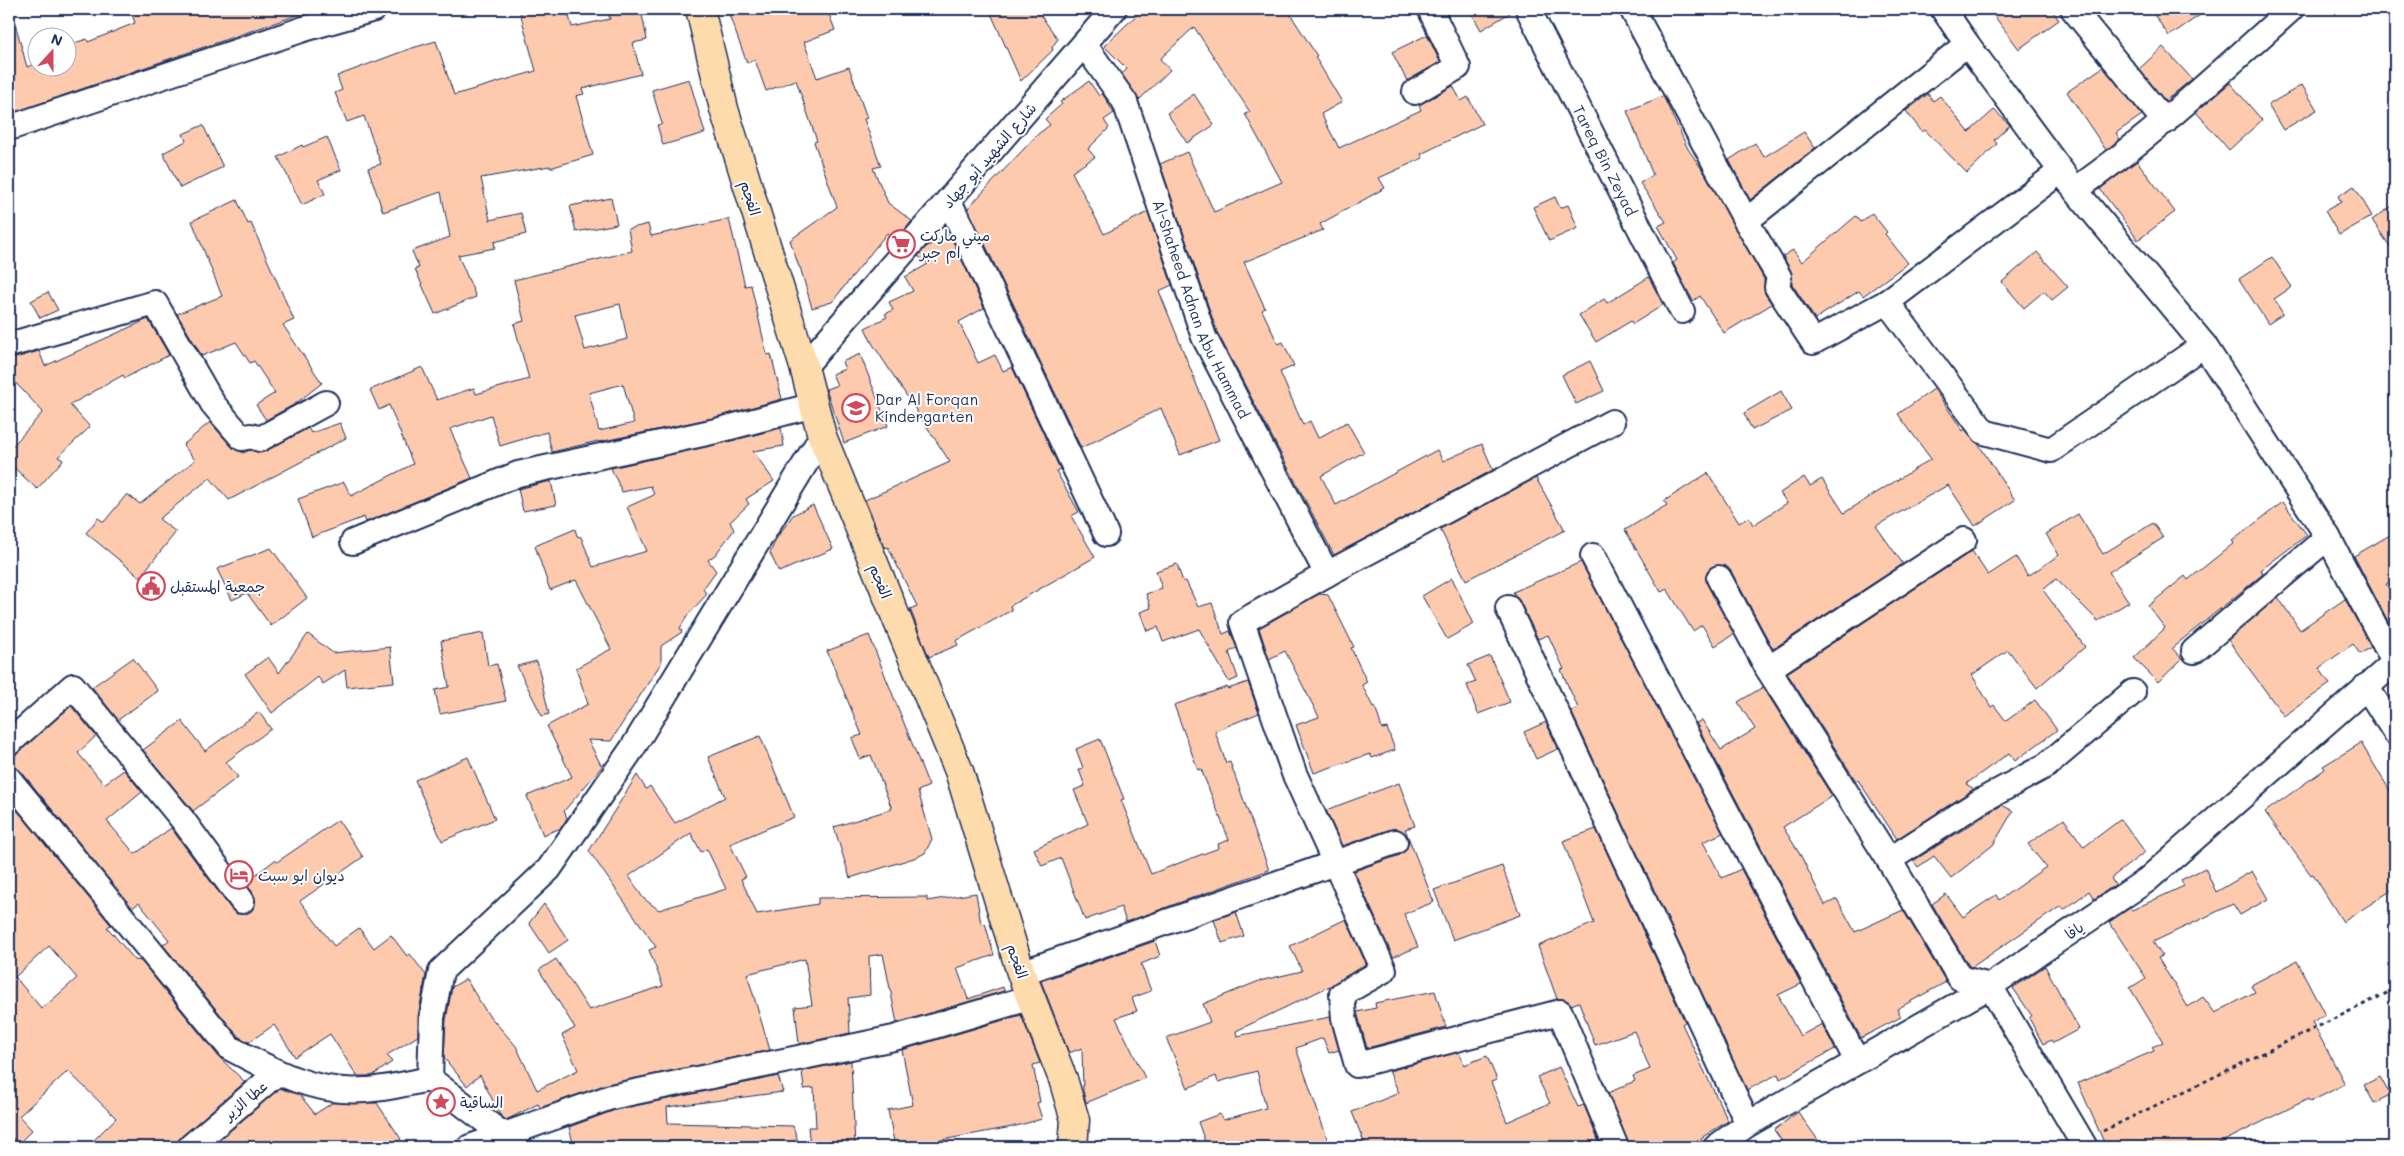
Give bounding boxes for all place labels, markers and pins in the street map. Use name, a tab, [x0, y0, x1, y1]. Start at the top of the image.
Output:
place label: ميني ماركت ام جبر	[918, 225, 990, 264]
supermarket icon: ميني ماركت ام جبر	[886, 229, 916, 259]
place label: Dar Al Forqan Kindergarten	[875, 389, 978, 426]
school or university icon: Dar Al Forqan Kindergarten	[841, 393, 871, 423]
public building icon: جمعية المستقبل	[136, 571, 166, 601]
place label: جمعية المستقبل	[170, 576, 265, 596]
hotel icon: ديوان ابو سبت	[224, 860, 254, 890]
place label: ديوان ابو سبت	[258, 865, 345, 885]
place icon: الساقية	[426, 1087, 456, 1117]
place label: الساقية	[460, 1092, 503, 1112]

